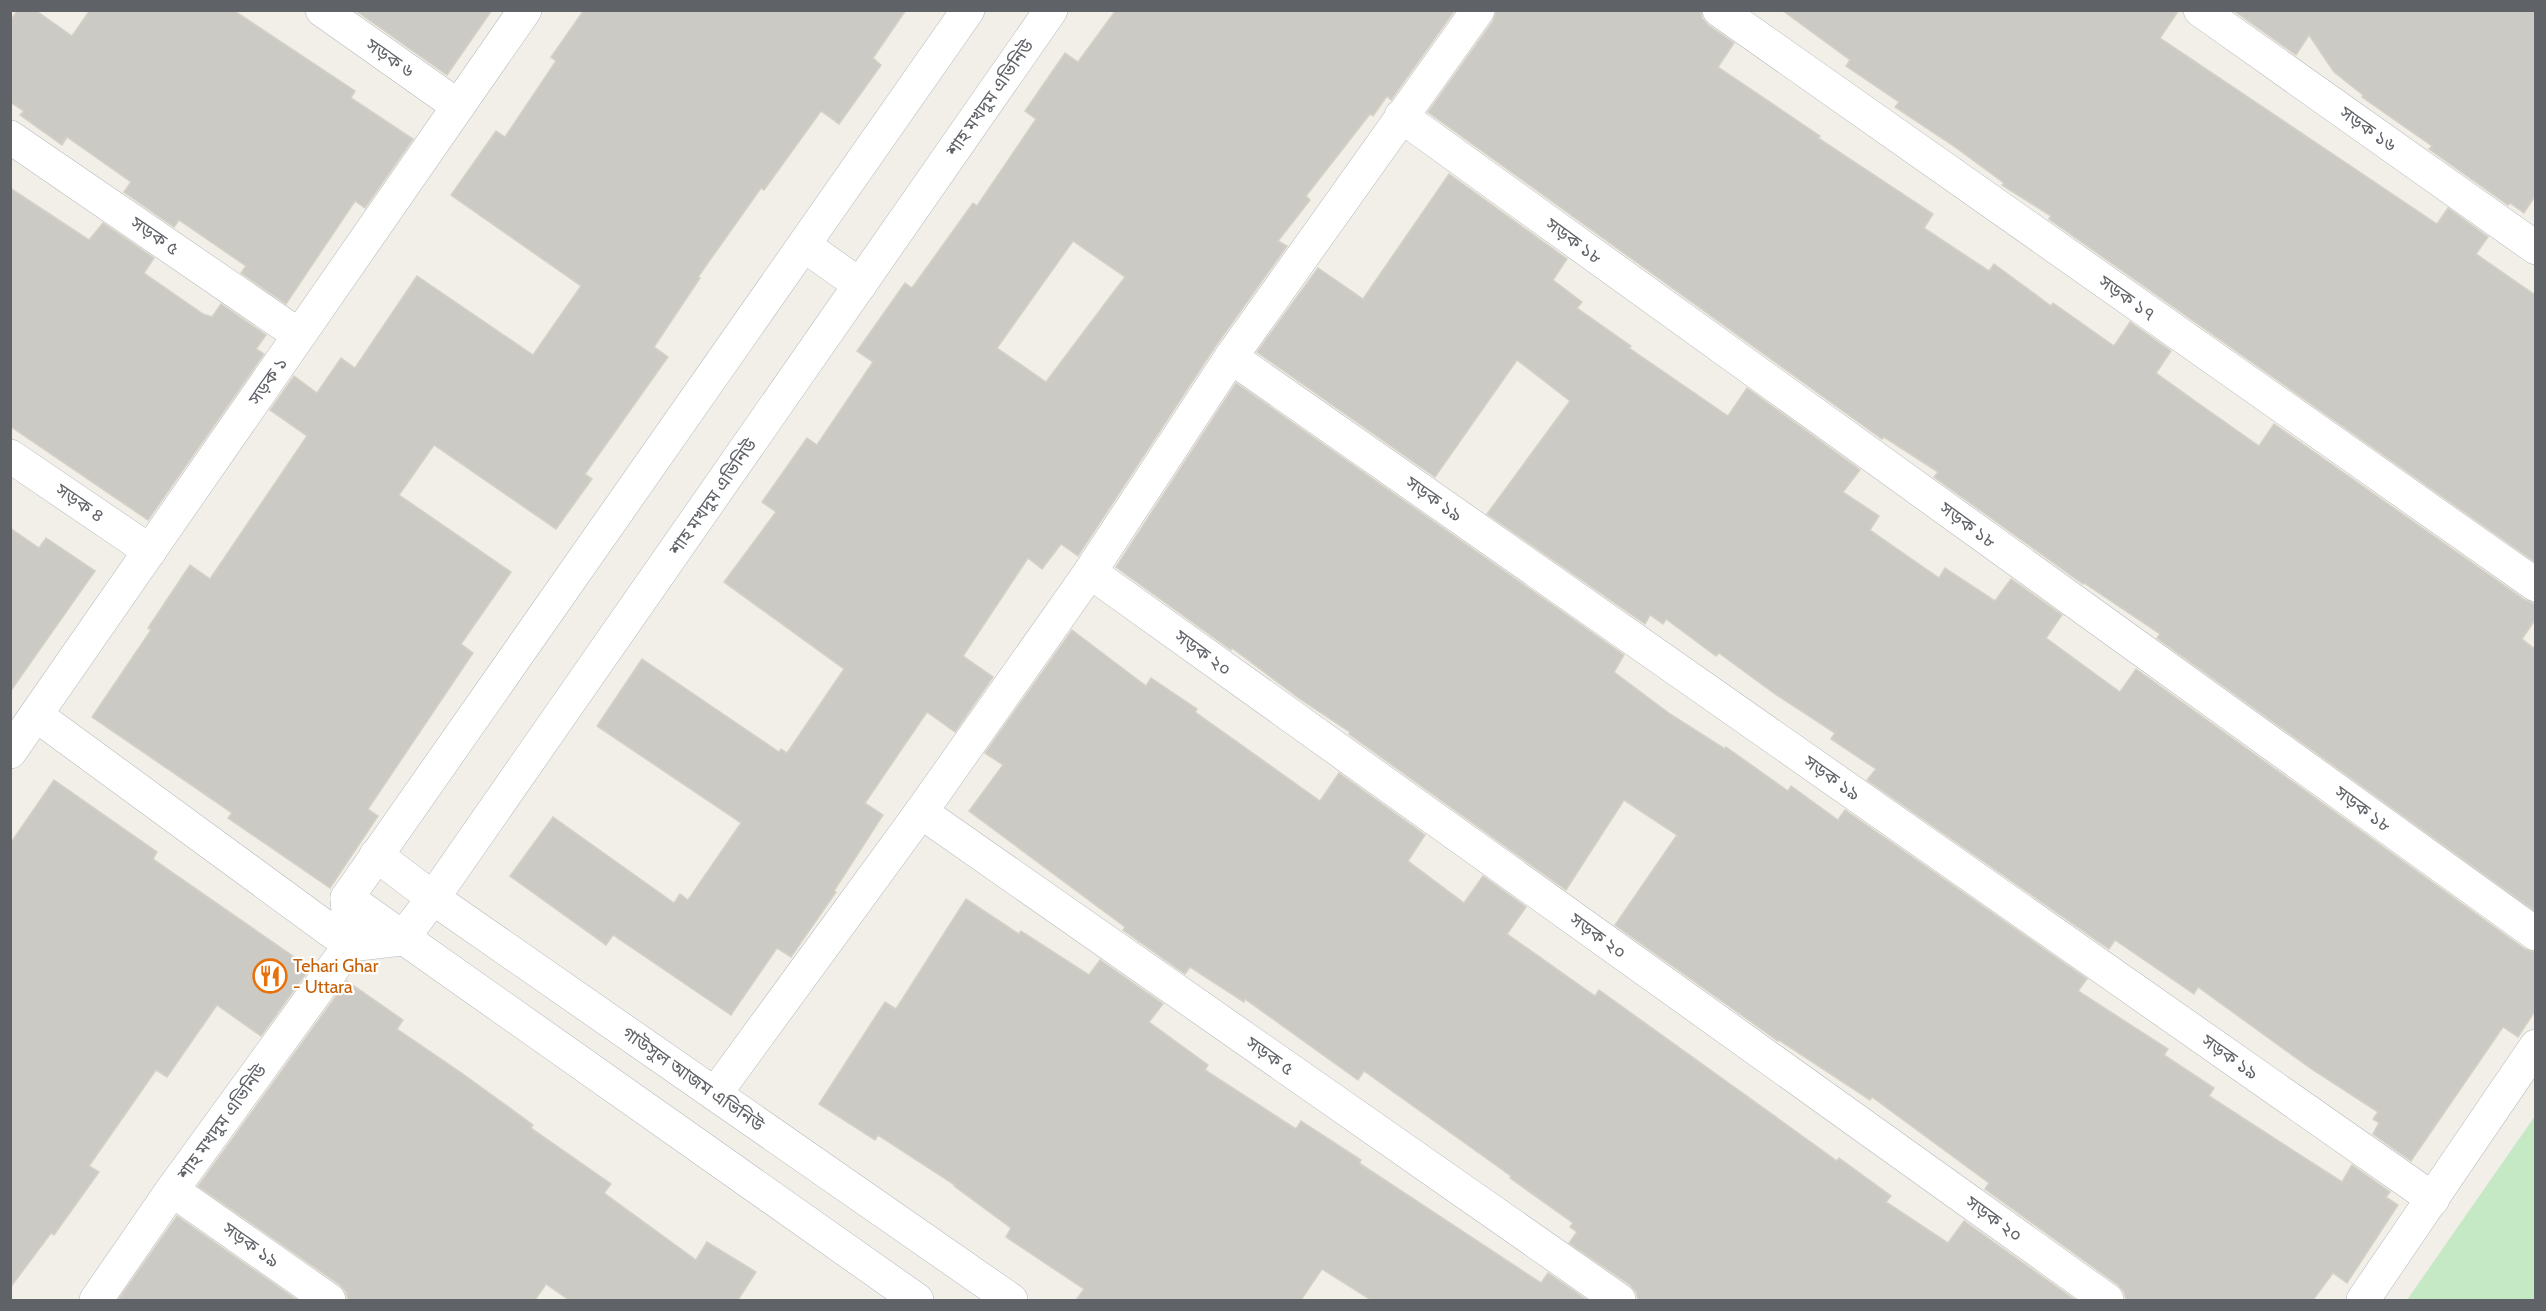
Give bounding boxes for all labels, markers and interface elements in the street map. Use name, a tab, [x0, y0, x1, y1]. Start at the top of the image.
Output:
street label: সড়ক ৬	[361, 33, 418, 82]
street label: শাহ মখদুম এভিনিউ	[941, 35, 1039, 162]
street label: সড়ক ১৬	[2335, 101, 2401, 157]
street label: সড়ক ৫	[126, 211, 183, 260]
street label: সড়ক ১৮	[1541, 213, 1607, 269]
street label: সড়ক ১৭	[2094, 270, 2159, 325]
street label: সড়ক ১	[243, 353, 292, 410]
street label: শাহ মখদুম এভিনিউ	[664, 434, 762, 561]
street label: সড়ক ১৯	[1401, 471, 1466, 526]
street label: সড়ক ৪	[51, 478, 108, 527]
street label: সড়ক ১৮	[1935, 497, 2001, 553]
street label: সড়ক ২০	[1170, 625, 1235, 681]
street label: সড়ক ১৯	[1799, 750, 1864, 805]
street label: সড়ক ১৮	[2330, 781, 2396, 837]
street label: সড়ক ২০	[1565, 908, 1630, 964]
place label: Tehari Ghar - Uttara	[293, 955, 379, 998]
restaurant icon: Tehari Ghar - Uttara	[252, 958, 288, 994]
street label: গাউসুল আজম এভিনিউ	[618, 1022, 768, 1136]
street label: সড়ক ১৯	[2197, 1029, 2262, 1084]
street label: সড়ক ৫	[1241, 1031, 1298, 1080]
street label: শাহ মখদুম এভিনিউ	[172, 1060, 271, 1185]
street label: সড়ক ২০	[1961, 1191, 2026, 1247]
street label: সড়ক ১৯	[218, 1217, 283, 1272]

